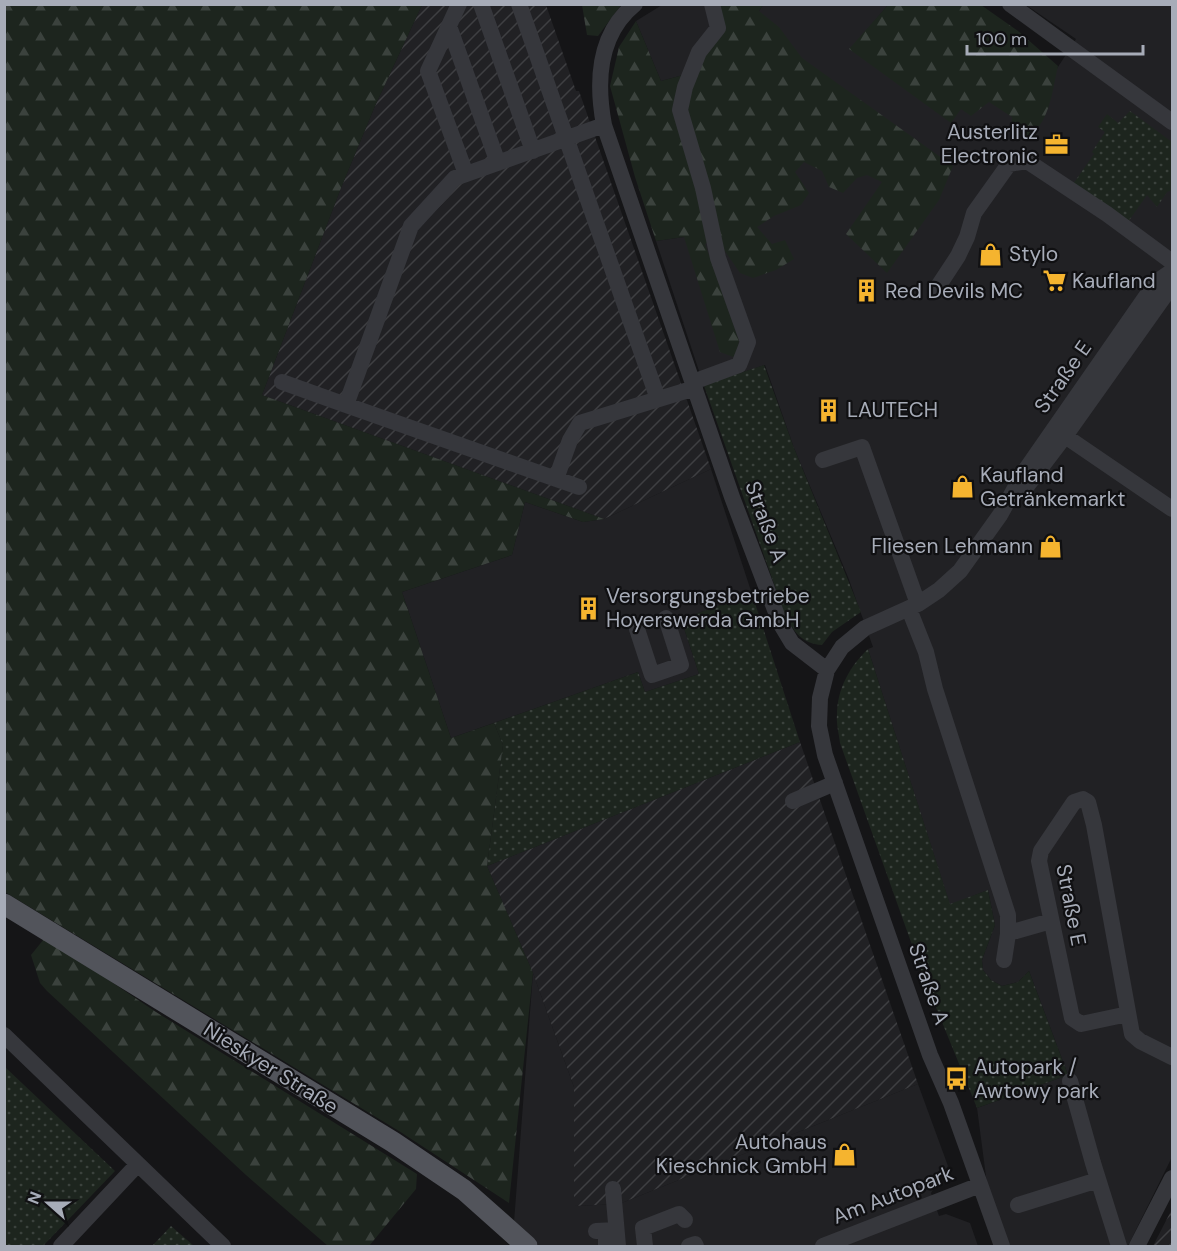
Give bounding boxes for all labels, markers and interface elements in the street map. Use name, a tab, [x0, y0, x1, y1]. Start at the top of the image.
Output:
scale bar	[967, 18, 1142, 56]
text: 100 m	[976, 27, 1027, 51]
place label: Austerlitz Electronic	[941, 118, 1038, 170]
office icon: Austerlitz Electronic	[1043, 131, 1069, 157]
place label: Stylo	[1009, 240, 1058, 268]
shop icon: Stylo	[978, 241, 1004, 267]
place label: Kaufland	[1072, 267, 1156, 295]
supermarket icon: Kaufland	[1041, 268, 1067, 294]
place label: Red Devils MC	[885, 277, 1023, 305]
building icon: Red Devils MC	[854, 278, 880, 304]
street label: Straße E	[1028, 335, 1098, 419]
place label: LAUTECH	[847, 396, 938, 424]
building icon: LAUTECH	[816, 397, 842, 423]
place label: Kaufland Getränkemarkt	[980, 461, 1125, 513]
shop icon: Kaufland Getränkemarkt	[949, 474, 975, 500]
street label: Straße A	[738, 477, 794, 567]
place label: Fliesen Lehmann	[871, 532, 1033, 560]
shop icon: Fliesen Lehmann	[1038, 533, 1064, 559]
place label: Versorgungsbetriebe Hoyerswerda GmbH	[606, 582, 810, 634]
building icon: Versorgungsbetriebe Hoyerswerda GmbH	[575, 595, 601, 621]
street label: Straße E	[1049, 862, 1093, 948]
street label: Straße A	[902, 939, 956, 1029]
street label: Nieskyer Straße	[198, 1015, 344, 1121]
place label: Autopark / Awtowy park	[974, 1053, 1100, 1105]
bus stop icon: Autopark / Awtowy park	[943, 1066, 969, 1092]
place label: Autohaus Kieschnick GmbH	[656, 1128, 827, 1180]
shop icon: Autohaus Kieschnick GmbH	[832, 1141, 858, 1167]
street label: Am Autopark	[829, 1159, 958, 1231]
north arrow	[18, 1173, 78, 1233]
text: N	[23, 1189, 46, 1207]

